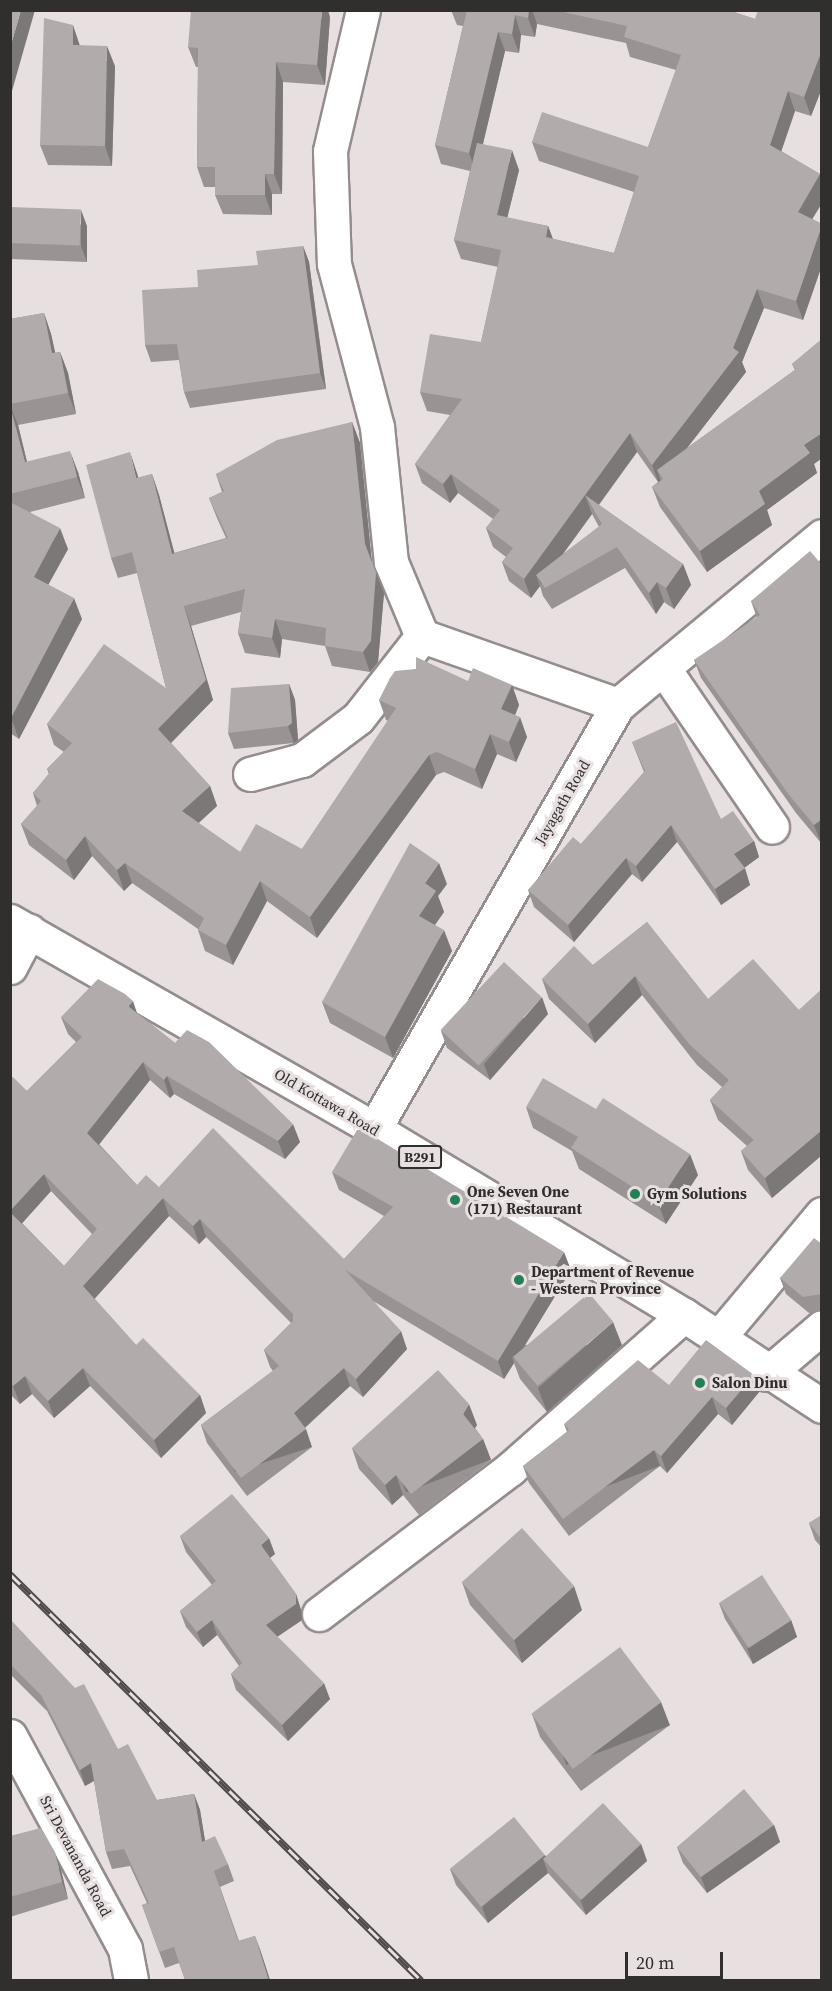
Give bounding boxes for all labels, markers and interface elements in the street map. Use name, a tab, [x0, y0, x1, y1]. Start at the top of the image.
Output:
street label: Jayagath Road	[531, 757, 593, 847]
street label: Old Kottawa Road	[271, 1065, 383, 1139]
road number: B291	[398, 1146, 442, 1168]
place label: One Seven One (171) Restaurant	[467, 1182, 582, 1217]
place label: Gym Solutions	[647, 1185, 747, 1203]
marker: Gym Solutions	[628, 1187, 642, 1201]
marker: One Seven One (171) Restaurant	[448, 1193, 462, 1207]
place label: Department of Revenue - Western Province	[531, 1262, 694, 1297]
marker: Department of Revenue - Western Province	[512, 1273, 526, 1287]
place label: Salon Dinu	[712, 1374, 787, 1392]
marker: Salon Dinu	[693, 1376, 707, 1390]
street label: Sri Devananda Road	[37, 1793, 115, 1919]
scale bar	[628, 1940, 726, 1978]
text: 20 m	[636, 1950, 674, 1975]

